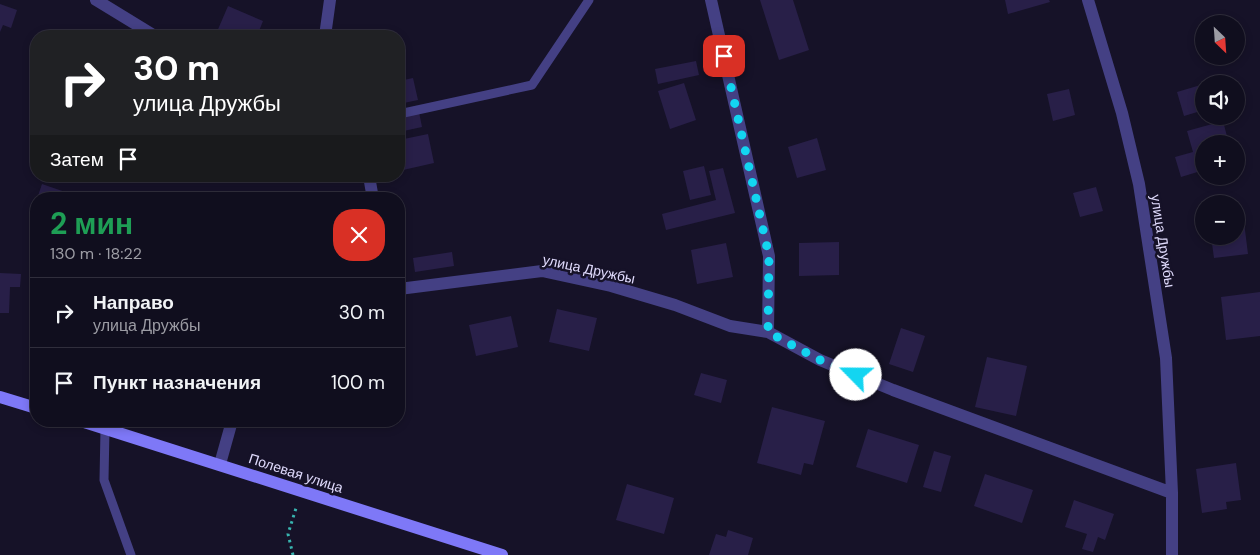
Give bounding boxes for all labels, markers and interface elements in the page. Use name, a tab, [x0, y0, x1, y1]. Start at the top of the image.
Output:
north arrow	[1195, 15, 1245, 65]
map controls	[1195, 15, 1245, 245]
pin	[703, 35, 745, 77]
icon: arrive	[710, 42, 738, 70]
text: 30 m	[133, 45, 220, 91]
icon: right	[50, 50, 115, 115]
button: sound	[1195, 75, 1245, 125]
text: улица Дружбы	[133, 89, 281, 118]
button: +	[1195, 135, 1245, 185]
icon: arrive	[114, 145, 142, 173]
text: Затем	[50, 147, 104, 172]
street label: улица Дружбы	[1147, 193, 1179, 289]
button: −	[1195, 195, 1245, 245]
text: 2 мин	[50, 204, 133, 243]
button: close	[333, 209, 385, 261]
text: 130 m · 18:22	[50, 243, 142, 264]
street label: улица Дружбы	[541, 250, 637, 288]
text: Направо	[93, 290, 174, 315]
icon: right	[50, 299, 78, 327]
text: 30 m	[339, 300, 385, 325]
text: улица Дружбы	[93, 315, 201, 336]
position arrow	[829, 348, 881, 400]
icon: arrive	[50, 369, 78, 397]
text: Пункт назначения	[93, 370, 261, 395]
text: 100 m	[331, 370, 385, 395]
street label: Полевая улица	[246, 449, 346, 497]

